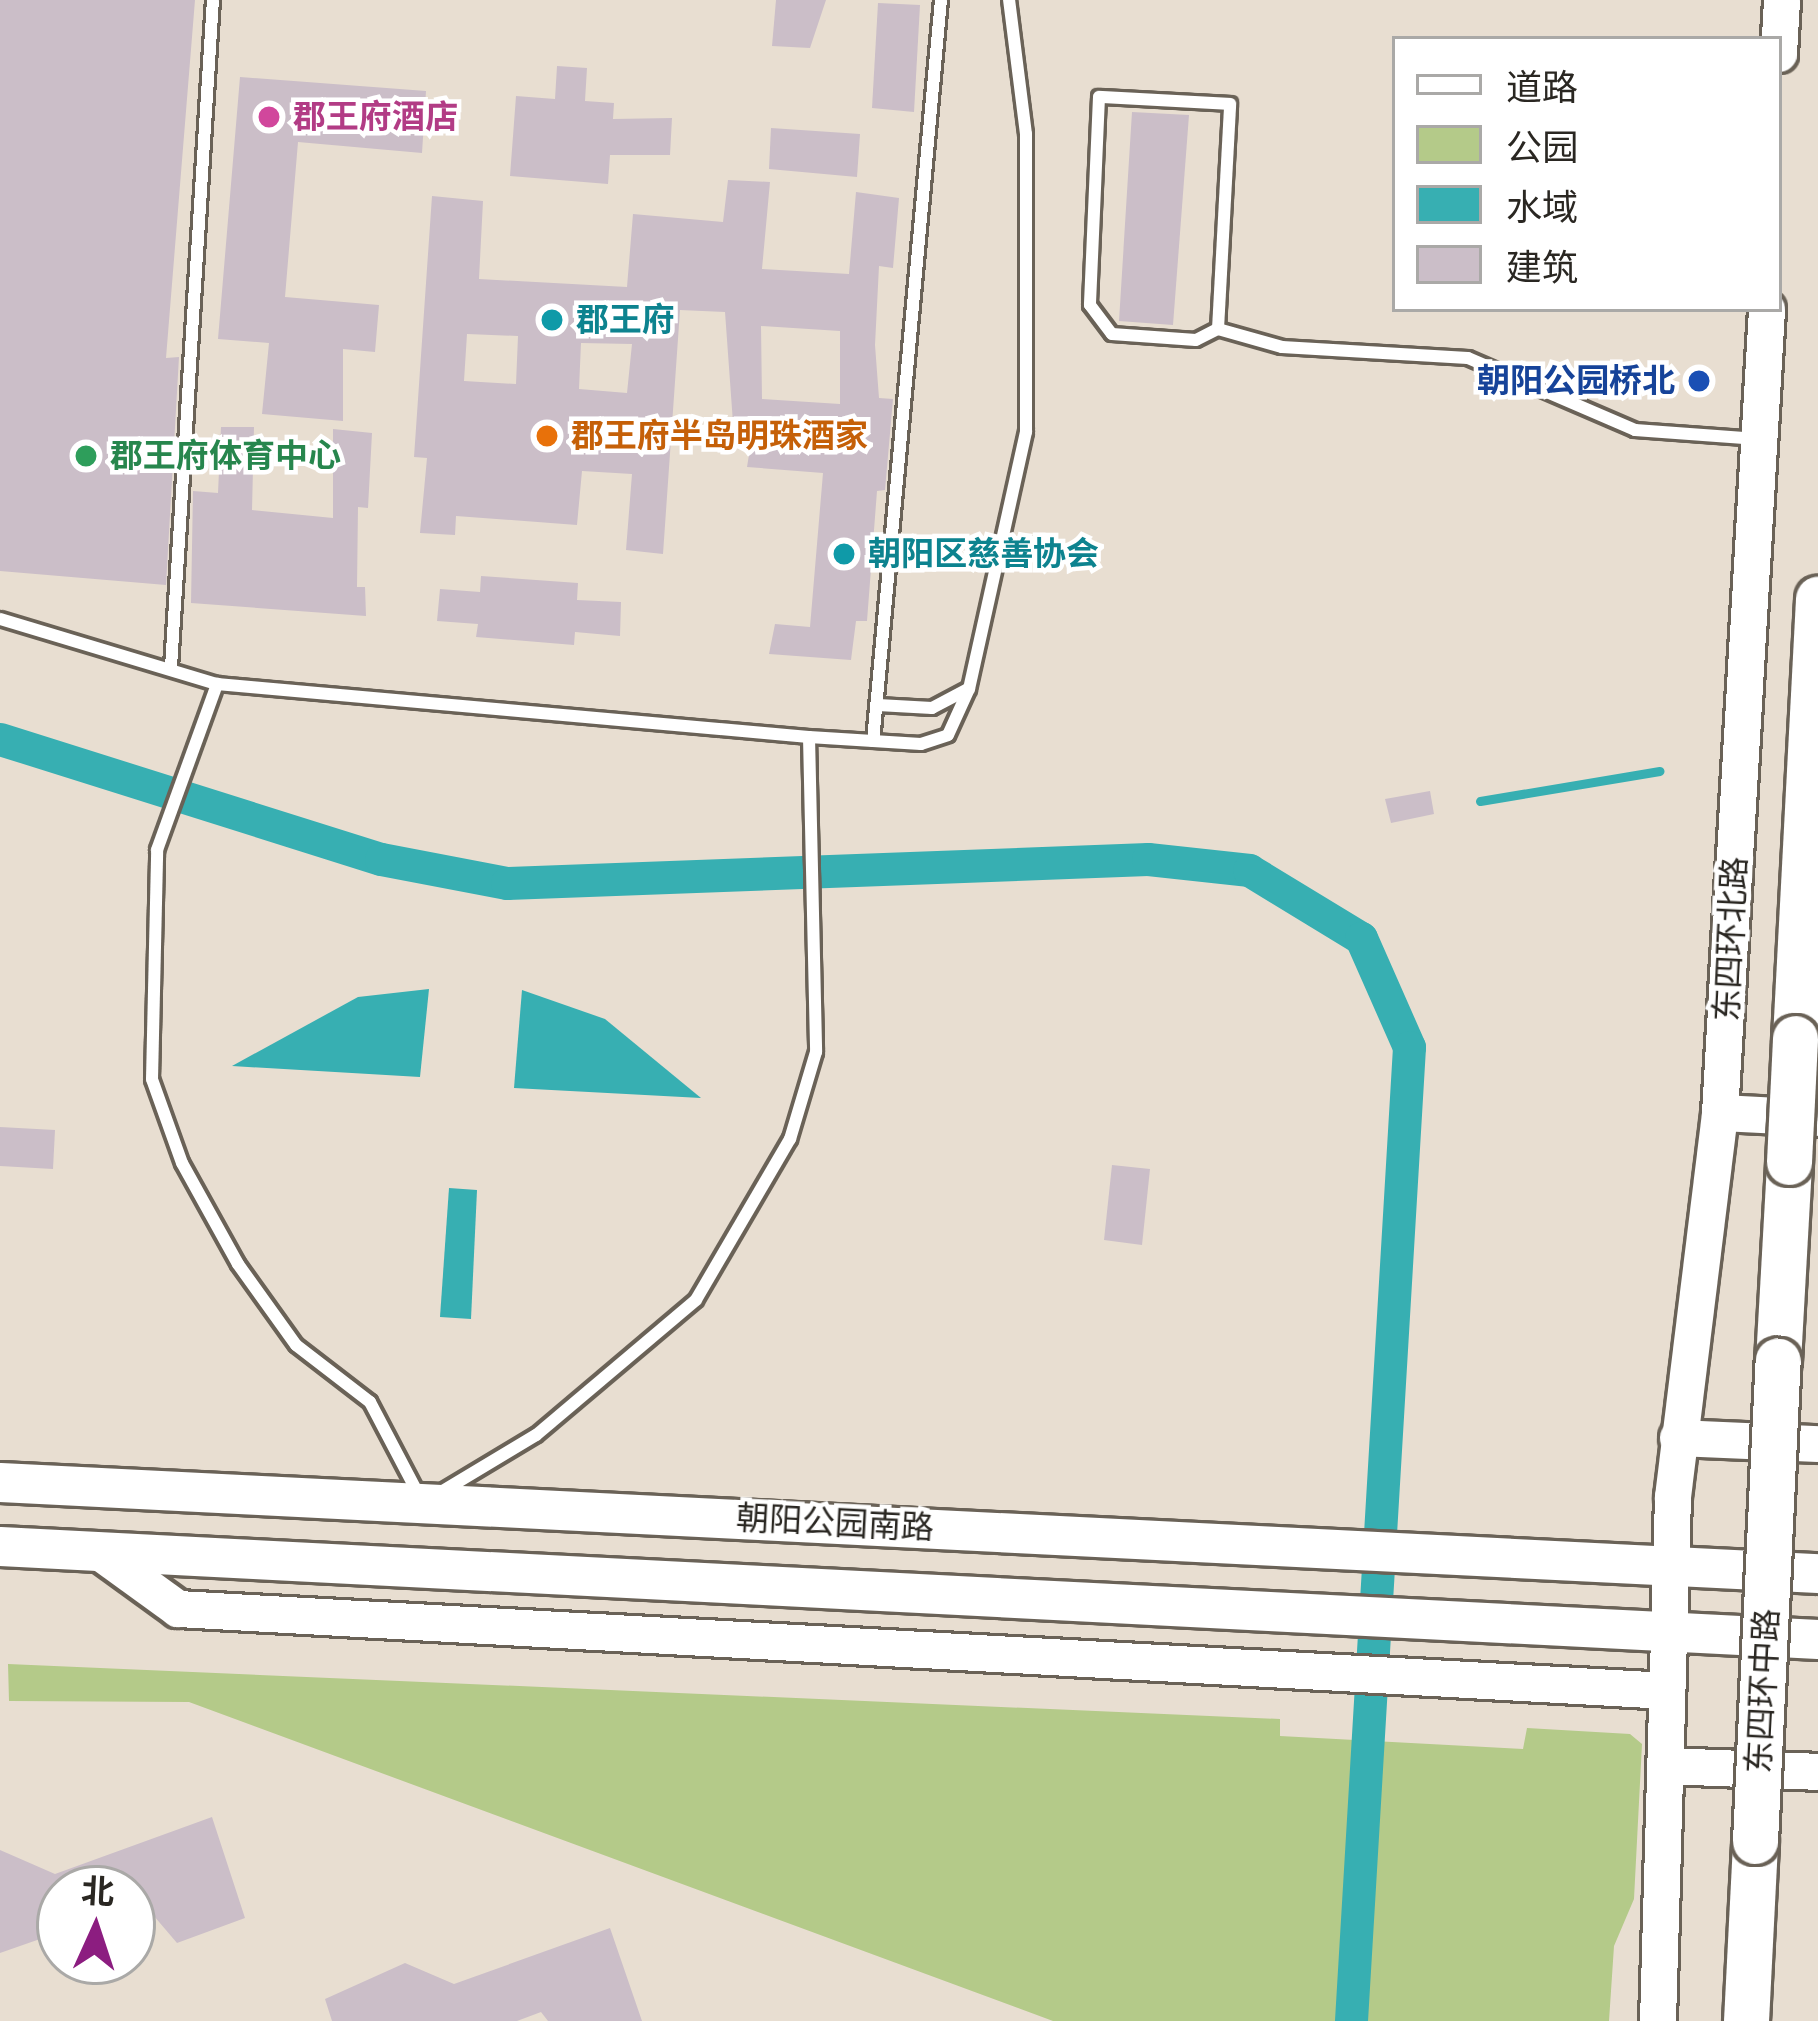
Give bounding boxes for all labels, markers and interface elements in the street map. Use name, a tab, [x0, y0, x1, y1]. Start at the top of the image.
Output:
legend	[1392, 36, 1782, 312]
text: 道路	[1506, 65, 1578, 110]
place label: 郡王府酒店	[293, 97, 458, 137]
marker: 郡王府酒店	[256, 104, 282, 130]
text: 公园	[1506, 125, 1578, 170]
text: 水域	[1506, 185, 1578, 230]
text: 建筑	[1506, 245, 1578, 290]
place label: 郡王府	[576, 300, 675, 340]
marker: 郡王府	[539, 307, 565, 333]
place label: 朝阳公园桥北	[1477, 361, 1675, 401]
marker: 朝阳公园桥北	[1686, 368, 1712, 394]
place label: 郡王府半岛明珠酒家	[571, 416, 868, 456]
marker: 郡王府半岛明珠酒家	[534, 423, 560, 449]
place label: 郡王府体育中心	[110, 436, 341, 476]
marker: 郡王府体育中心	[73, 443, 99, 469]
place label: 朝阳区慈善协会	[868, 534, 1099, 574]
marker: 朝阳区慈善协会	[831, 541, 857, 567]
street label: 东四环北路	[1707, 856, 1755, 1022]
street label: 朝阳公园南路	[735, 1498, 935, 1548]
street label: 东四环中路	[1739, 1608, 1787, 1774]
north arrow	[36, 1865, 156, 1985]
text: 北	[80, 1870, 115, 1913]

